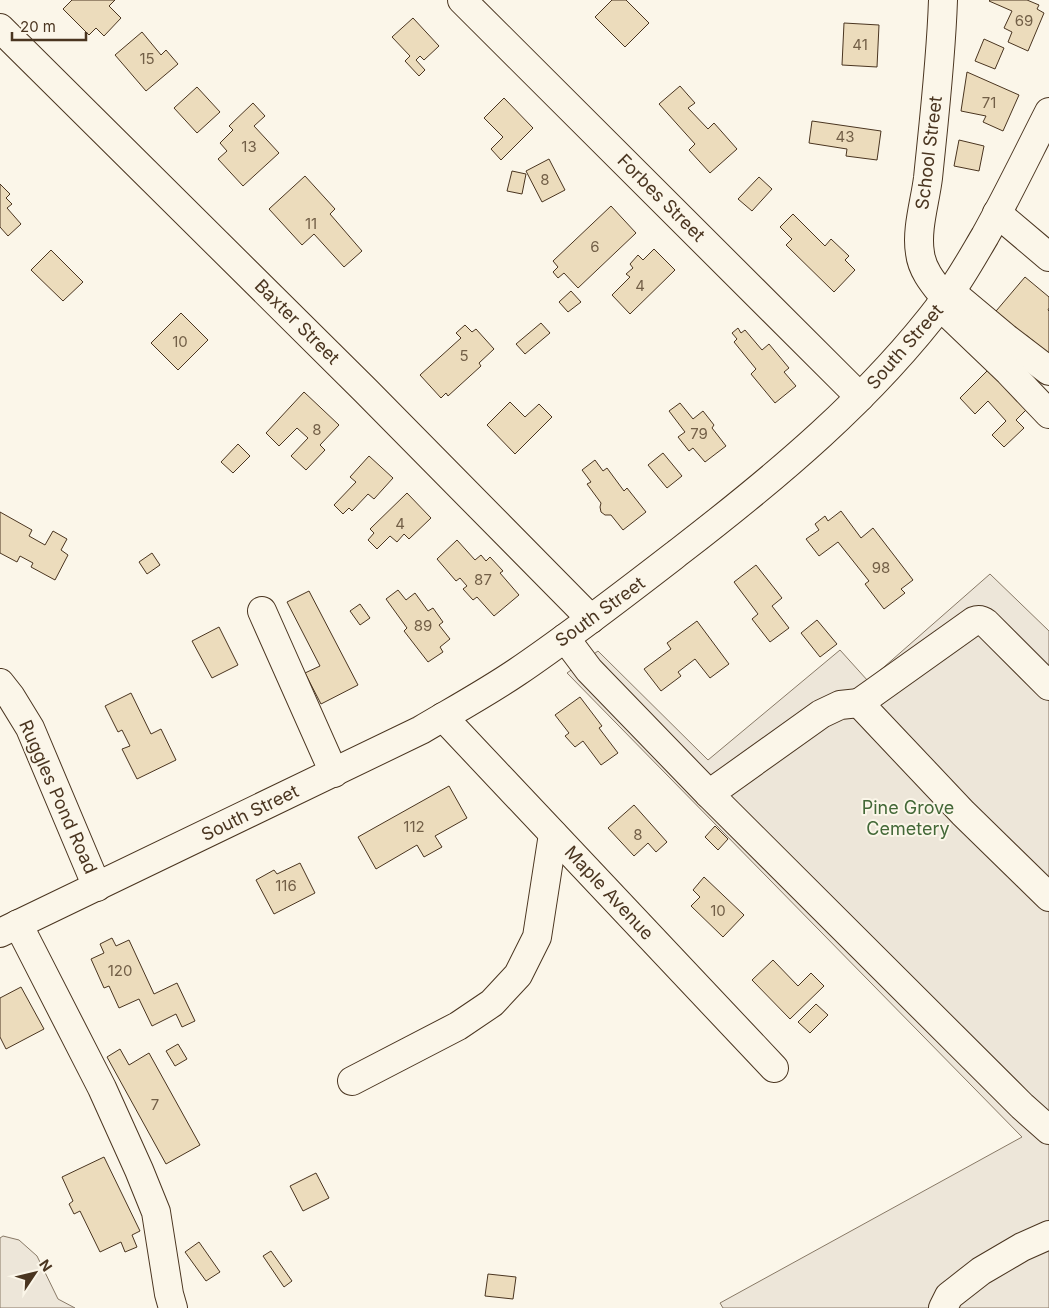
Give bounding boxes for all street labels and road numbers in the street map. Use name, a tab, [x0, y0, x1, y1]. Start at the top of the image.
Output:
street label: School Street	[911, 95, 946, 211]
street label: Forbes Street	[613, 150, 709, 246]
street label: Baxter Street	[251, 275, 344, 368]
street label: South Street	[862, 300, 947, 393]
street label: South Street	[551, 572, 649, 651]
street label: Ruggles Pond Road	[15, 717, 102, 877]
street label: South Street	[198, 780, 302, 845]
street label: Maple Avenue	[561, 841, 658, 944]

